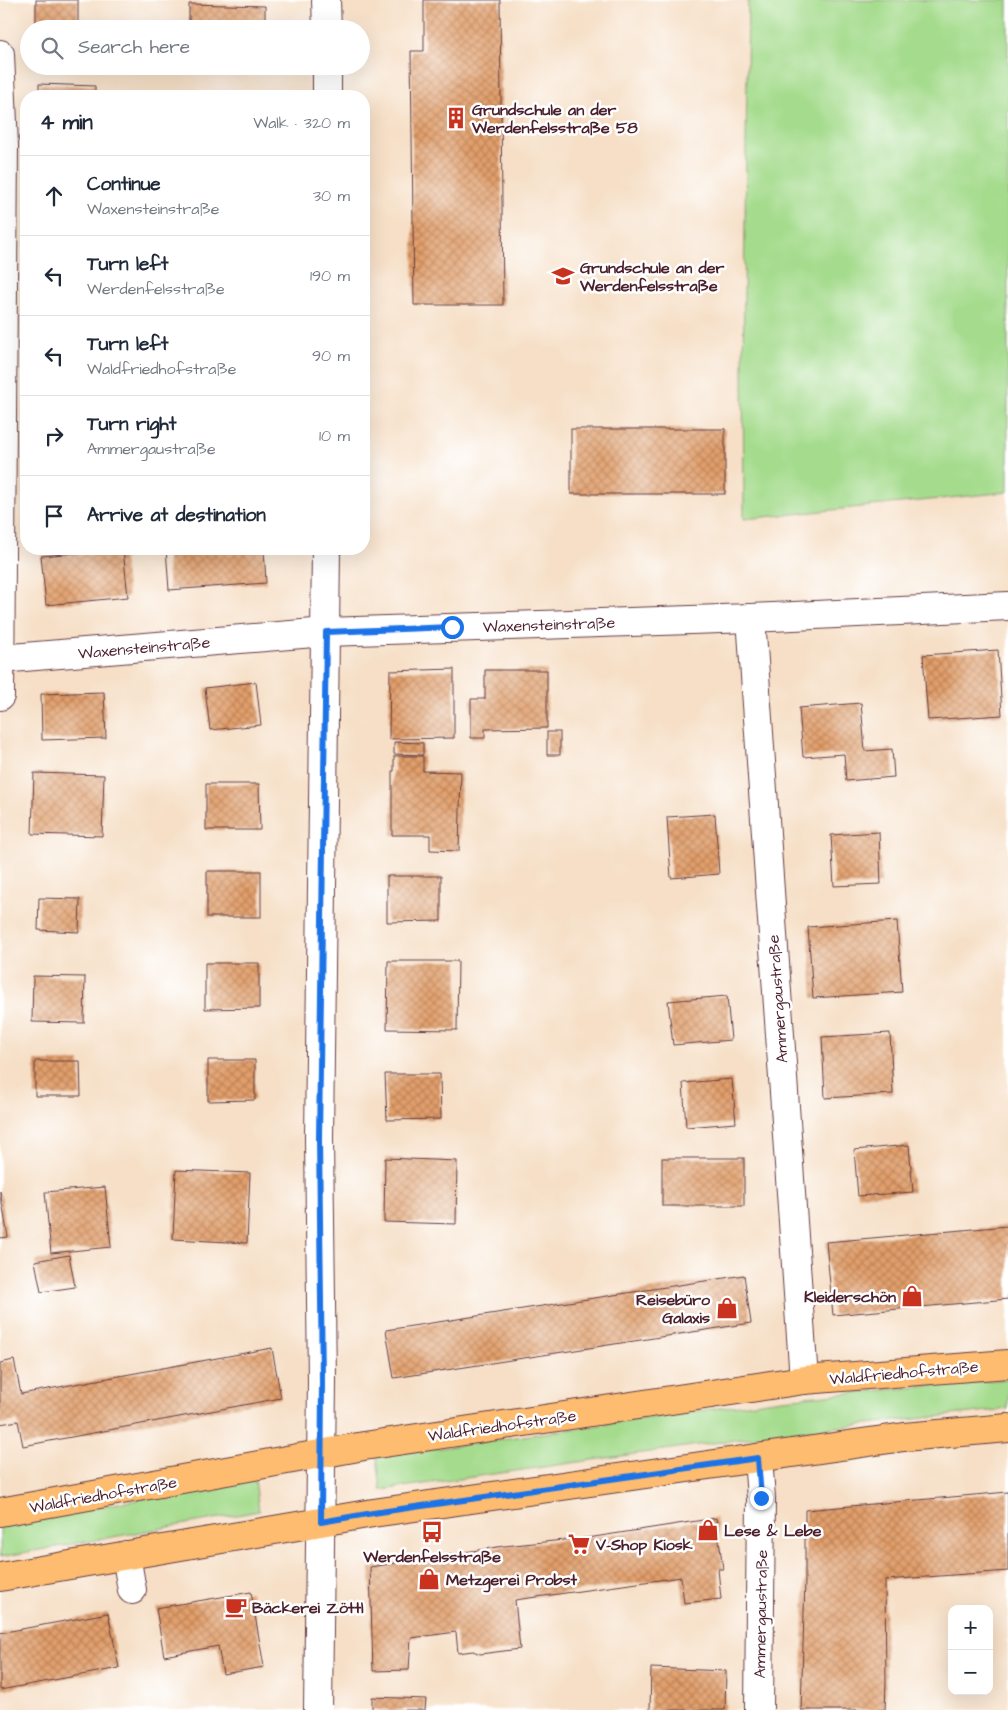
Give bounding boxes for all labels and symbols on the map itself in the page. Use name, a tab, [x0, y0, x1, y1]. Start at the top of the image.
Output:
place label: Grundschule an der Werdenfelsstraße 58	[471, 99, 638, 139]
building icon: Grundschule an der Werdenfelsstraße 58	[443, 105, 469, 131]
place label: Grundschule an der Werdenfelsstraße	[579, 257, 724, 297]
school or university icon: Grundschule an der Werdenfelsstraße	[550, 263, 576, 289]
street label: Waxensteinstraße	[482, 612, 616, 638]
route start	[441, 616, 464, 639]
street label: Waxensteinstraße	[77, 631, 211, 665]
street label: Ammergaustraße	[763, 934, 794, 1064]
shop icon: Kleiderschön	[899, 1283, 925, 1309]
place label: Kleiderschön	[804, 1286, 896, 1308]
place label: Reisebüro Galaxis	[636, 1289, 711, 1329]
shop icon: Reisebüro Galaxis	[714, 1295, 740, 1321]
street label: Waldfriedhofstraße	[829, 1355, 980, 1390]
street label: Waldfriedhofstraße	[427, 1405, 578, 1447]
street label: Waldfriedhofstraße	[28, 1471, 179, 1519]
route end	[750, 1487, 773, 1510]
shop icon: Lese & Lebe	[695, 1517, 721, 1543]
bus stop icon: Werdenfelsstraße	[419, 1519, 445, 1545]
place label: Lese & Lebe	[724, 1520, 822, 1542]
supermarket icon: V-Shop Kiosk	[566, 1531, 592, 1557]
place label: V-Shop Kiosk	[595, 1534, 693, 1556]
place label: Werdenfelsstraße	[362, 1546, 501, 1568]
street label: Ammergaustraße	[749, 1549, 774, 1679]
shop icon: Metzgerei Probst	[416, 1566, 442, 1592]
place label: Metzgerei Probst	[446, 1569, 578, 1593]
cafe icon: Bäckerei Zöttl	[223, 1594, 249, 1620]
place label: Bäckerei Zöttl	[252, 1597, 364, 1619]

